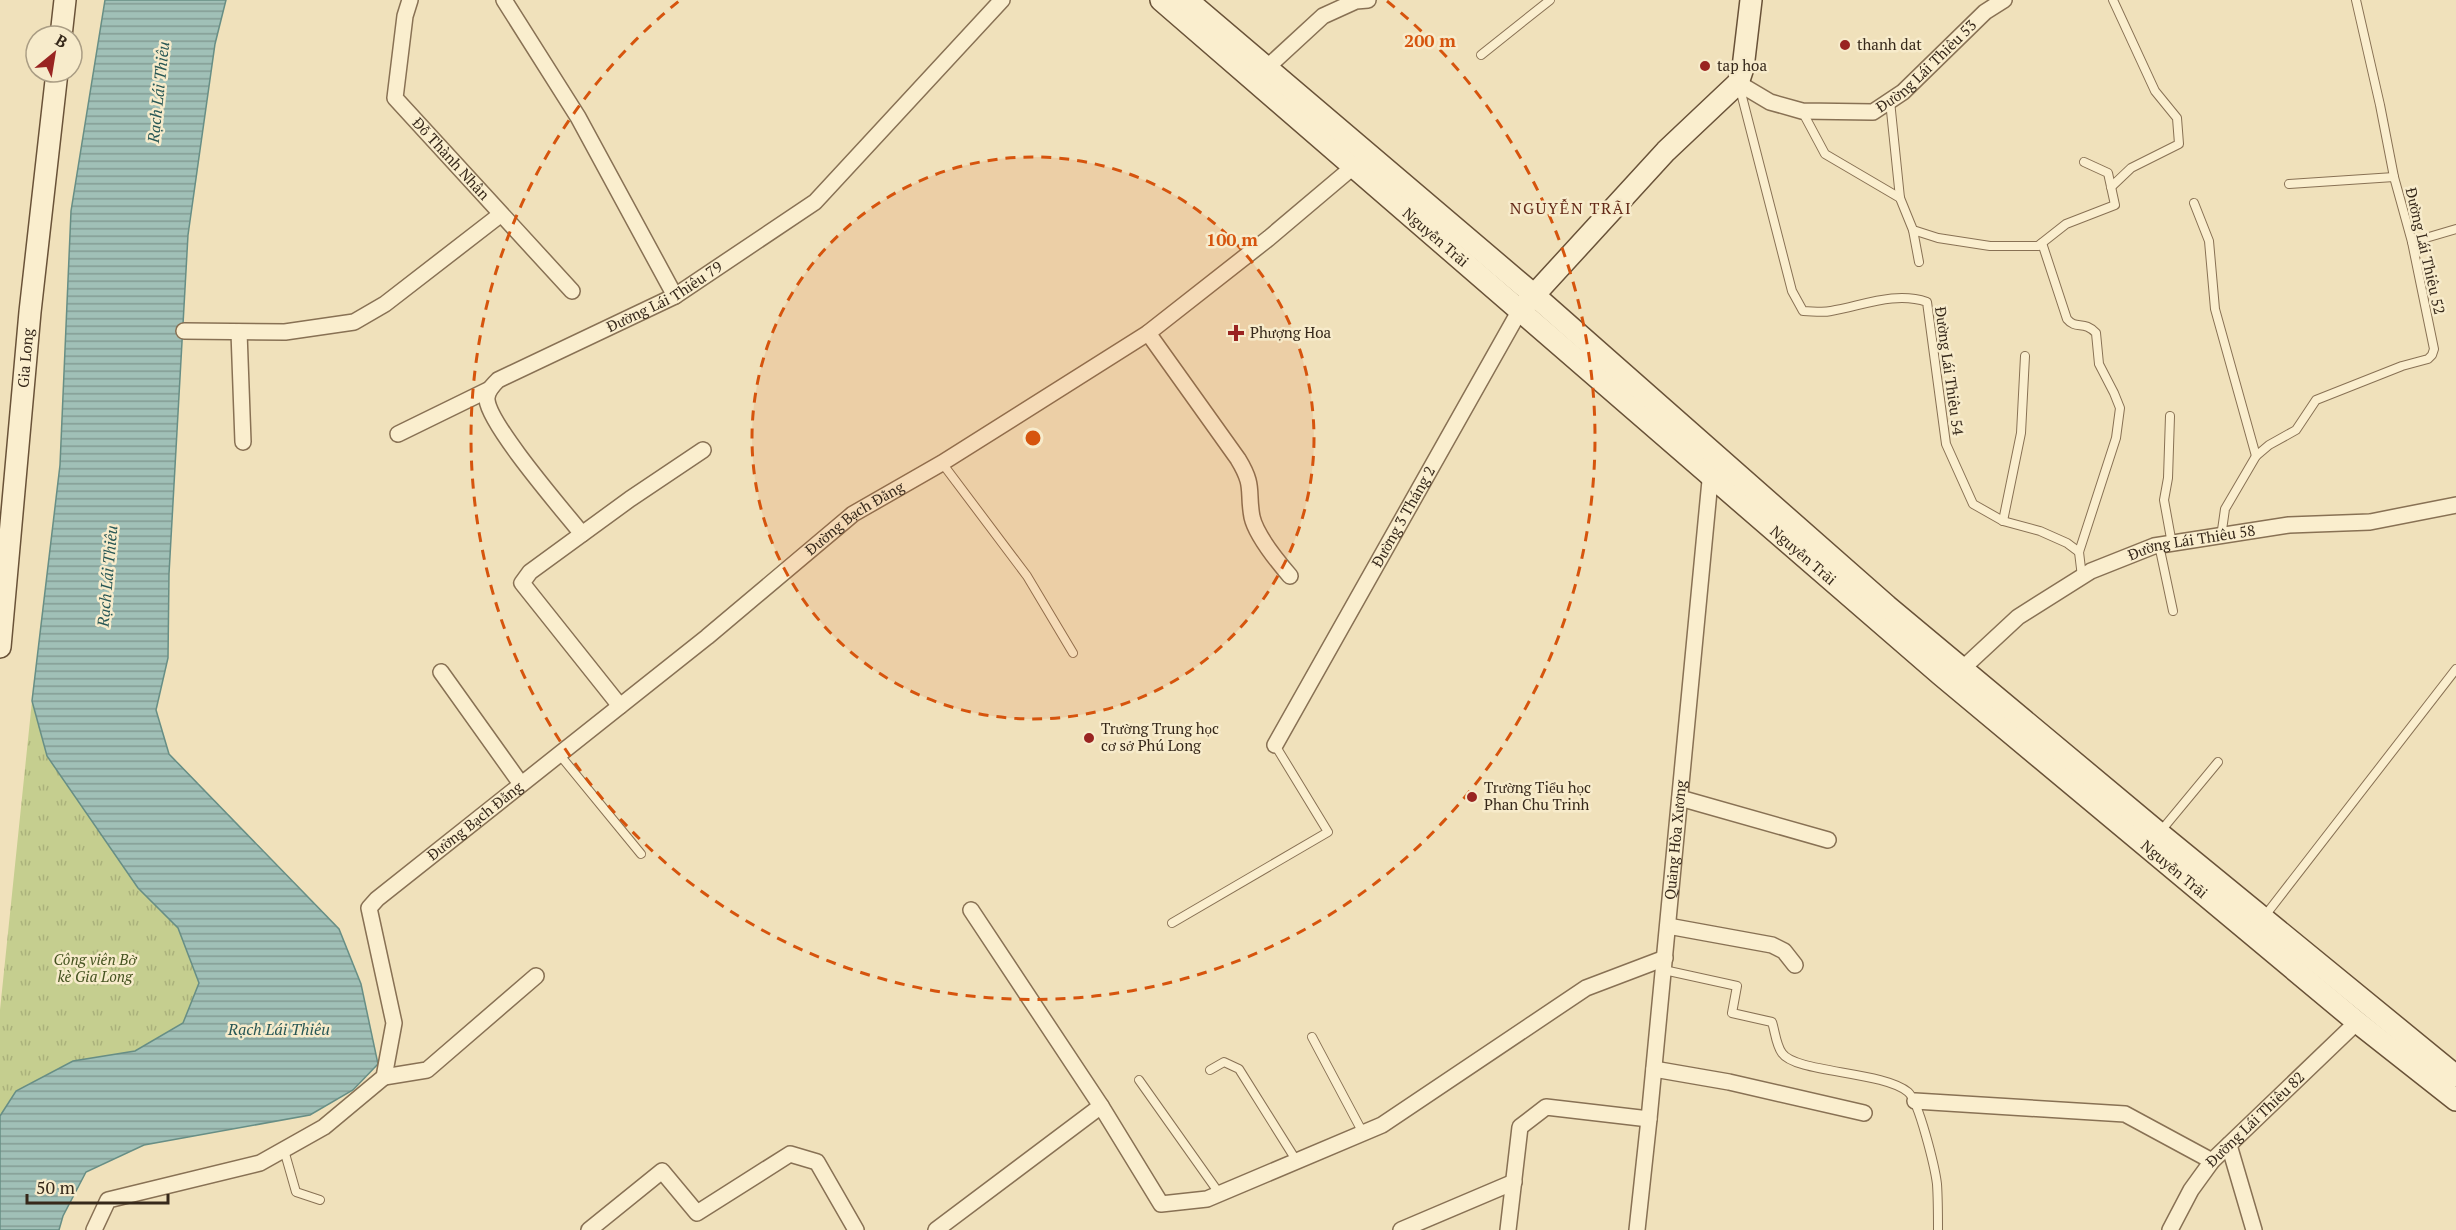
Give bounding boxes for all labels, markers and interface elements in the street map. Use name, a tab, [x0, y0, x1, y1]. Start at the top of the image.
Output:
street label: Đường Lái Thiêu 53	[1872, 15, 1980, 116]
north arrow	[24, 24, 84, 84]
text: 200 m	[1404, 28, 1456, 52]
text: B	[52, 29, 71, 53]
place label: thanh dat	[1857, 34, 1922, 54]
marker: thanh dat	[1838, 38, 1852, 52]
water label: Rạch Lái Thiêu	[142, 40, 174, 145]
place label: tap hoa	[1717, 55, 1767, 75]
marker: tap hoa	[1698, 59, 1712, 73]
street label: Đỗ Thành Nhân	[409, 113, 495, 204]
street label: Đường Lái Thiêu 52	[2402, 185, 2450, 316]
district label: NGUYỄN TRÃI	[1510, 197, 1632, 219]
street label: Nguyễn Trãi	[1399, 203, 1473, 271]
text: 100 m	[1206, 227, 1258, 251]
street label: Đường Lái Thiêu 79	[603, 256, 726, 336]
street label: Đường Lái Thiêu 54	[1931, 305, 1969, 436]
place label: Phượng Hoa	[1250, 322, 1331, 342]
marker: Phượng Hoa	[1227, 324, 1245, 342]
street label: Gia Long	[12, 326, 38, 389]
centre of rings	[1023, 428, 1043, 448]
street label: Đường 3 Tháng 2	[1366, 462, 1439, 570]
street label: Đường Bạch Đằng	[801, 475, 908, 559]
street label: Đường Lái Thiêu 58	[2125, 519, 2257, 564]
street label: Nguyễn Trãi	[1766, 521, 1841, 589]
water label: Rạch Lái Thiêu	[92, 524, 122, 629]
place label: Trường Trung học cơ sở Phú Long	[1101, 718, 1219, 755]
marker: Trường Trung học cơ sở Phú Long	[1082, 731, 1096, 745]
street label: Đường Bạch Đằng	[423, 776, 527, 864]
place label: Trường Tiểu học Phan Chu Trinh	[1484, 777, 1591, 814]
street label: Quảng Hòa Xương	[1659, 778, 1690, 901]
marker: Trường Tiểu học Phan Chu Trinh	[1465, 790, 1479, 804]
street label: Nguyễn Trãi	[2137, 835, 2212, 902]
park label: Công viên Bờ kè Gia Long	[54, 949, 137, 986]
water label: Rạch Lái Thiêu	[227, 1018, 330, 1040]
street label: Đường Lái Thiêu 82	[2201, 1067, 2308, 1171]
scale bar	[27, 1167, 168, 1205]
text: 50 m	[36, 1175, 76, 1199]

